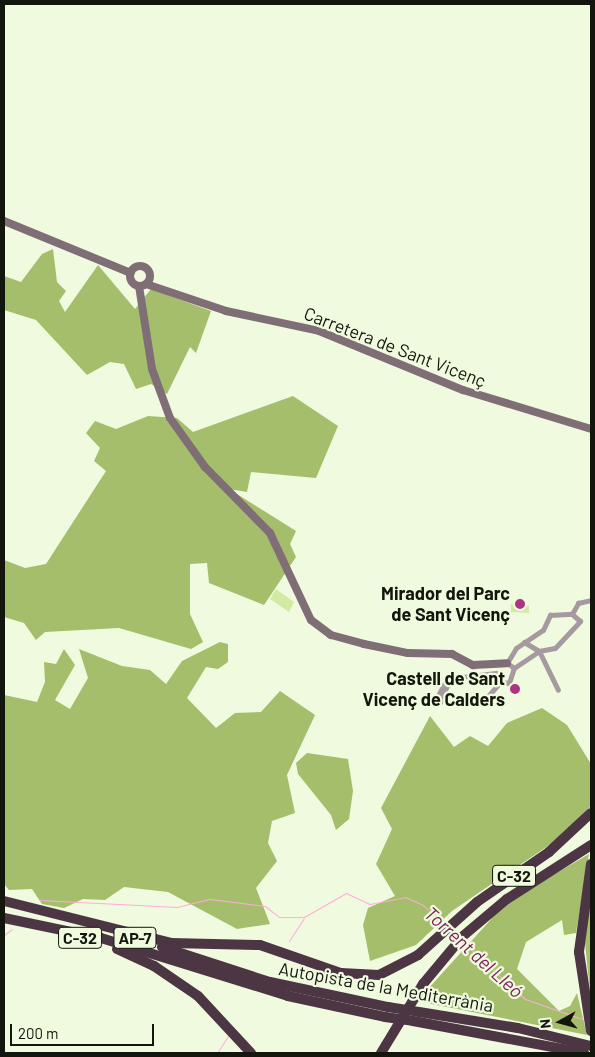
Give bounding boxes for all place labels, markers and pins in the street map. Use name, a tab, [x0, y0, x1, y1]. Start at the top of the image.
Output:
place label: Mirador del Parc de Sant Vicenç	[381, 583, 510, 626]
marker: Mirador del Parc de Sant Vicenç	[514, 598, 526, 610]
place label: Castell de Sant Vicenç de Calders	[363, 668, 505, 711]
marker: Castell de Sant Vicenç de Calders	[509, 683, 521, 695]

